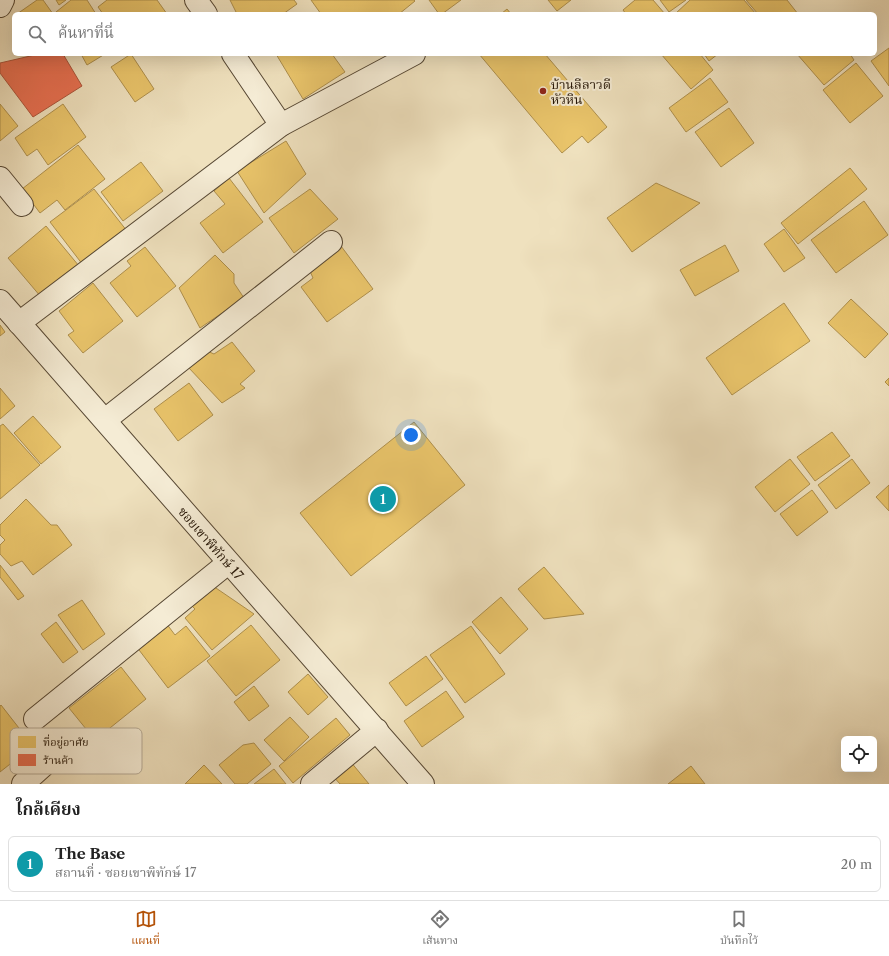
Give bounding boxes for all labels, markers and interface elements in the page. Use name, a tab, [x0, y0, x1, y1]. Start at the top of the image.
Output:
search box	[12, 12, 877, 56]
icon: search	[26, 23, 48, 45]
text: ค้นหาที่นี่	[58, 23, 114, 42]
place label: บ้านลีลาวดี หัวหิน	[551, 76, 611, 107]
marker: บ้านลีลาวดี หัวหิน	[538, 86, 548, 96]
your location	[401, 425, 421, 445]
pin: 1	[370, 484, 396, 514]
street label: ซอยเขาพิทักษ์ 17	[175, 503, 247, 583]
legend	[10, 728, 142, 774]
text: ที่อยู่อาศัย	[43, 734, 89, 749]
map controls	[841, 736, 877, 772]
button: locate	[841, 736, 877, 772]
text: ร้านค้า	[43, 753, 74, 767]
text: ใกล้เคียง	[16, 799, 81, 819]
text: The Base	[55, 844, 125, 863]
text: 1	[27, 856, 33, 872]
text: 20 m	[841, 856, 872, 872]
text: สถานที่ · ซอยเขาพิทักษ์ 17	[55, 864, 196, 880]
tab: แผนที่	[131, 908, 160, 950]
tab: เส้นทาง	[422, 908, 458, 950]
tab: บันทึกไว้	[720, 908, 758, 950]

